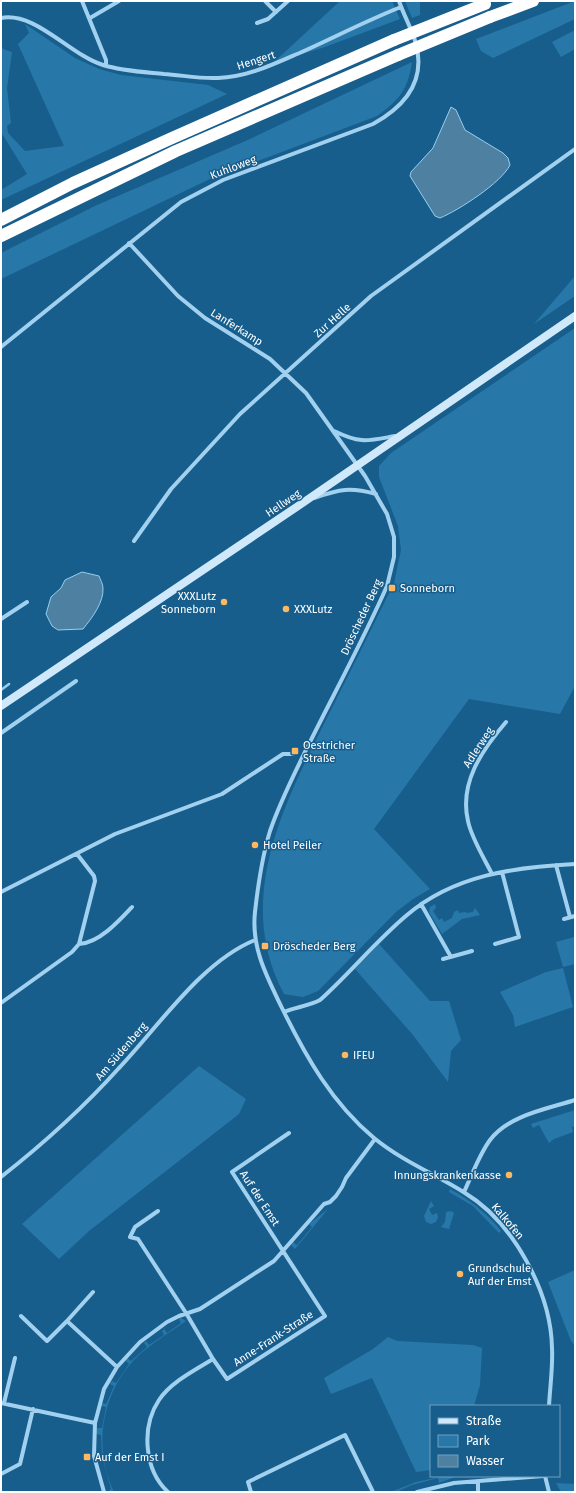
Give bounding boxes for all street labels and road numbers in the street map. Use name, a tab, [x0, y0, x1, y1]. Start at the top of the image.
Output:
street label: Hengert	[235, 48, 277, 73]
street label: Kuhloweg	[208, 153, 258, 182]
street label: Zur Helle	[311, 301, 353, 340]
street label: Lanferkamp	[208, 306, 265, 349]
street label: Hellweg	[263, 487, 304, 520]
street label: Dröscheder Berg	[338, 577, 385, 657]
street label: Adlerweg	[460, 724, 497, 770]
street label: Am Südenberg	[93, 1020, 150, 1083]
street label: Auf der Emst	[237, 1168, 282, 1228]
street label: Kalkofen	[489, 1200, 527, 1242]
street label: Anne-Frank-Straße	[231, 1308, 316, 1369]

